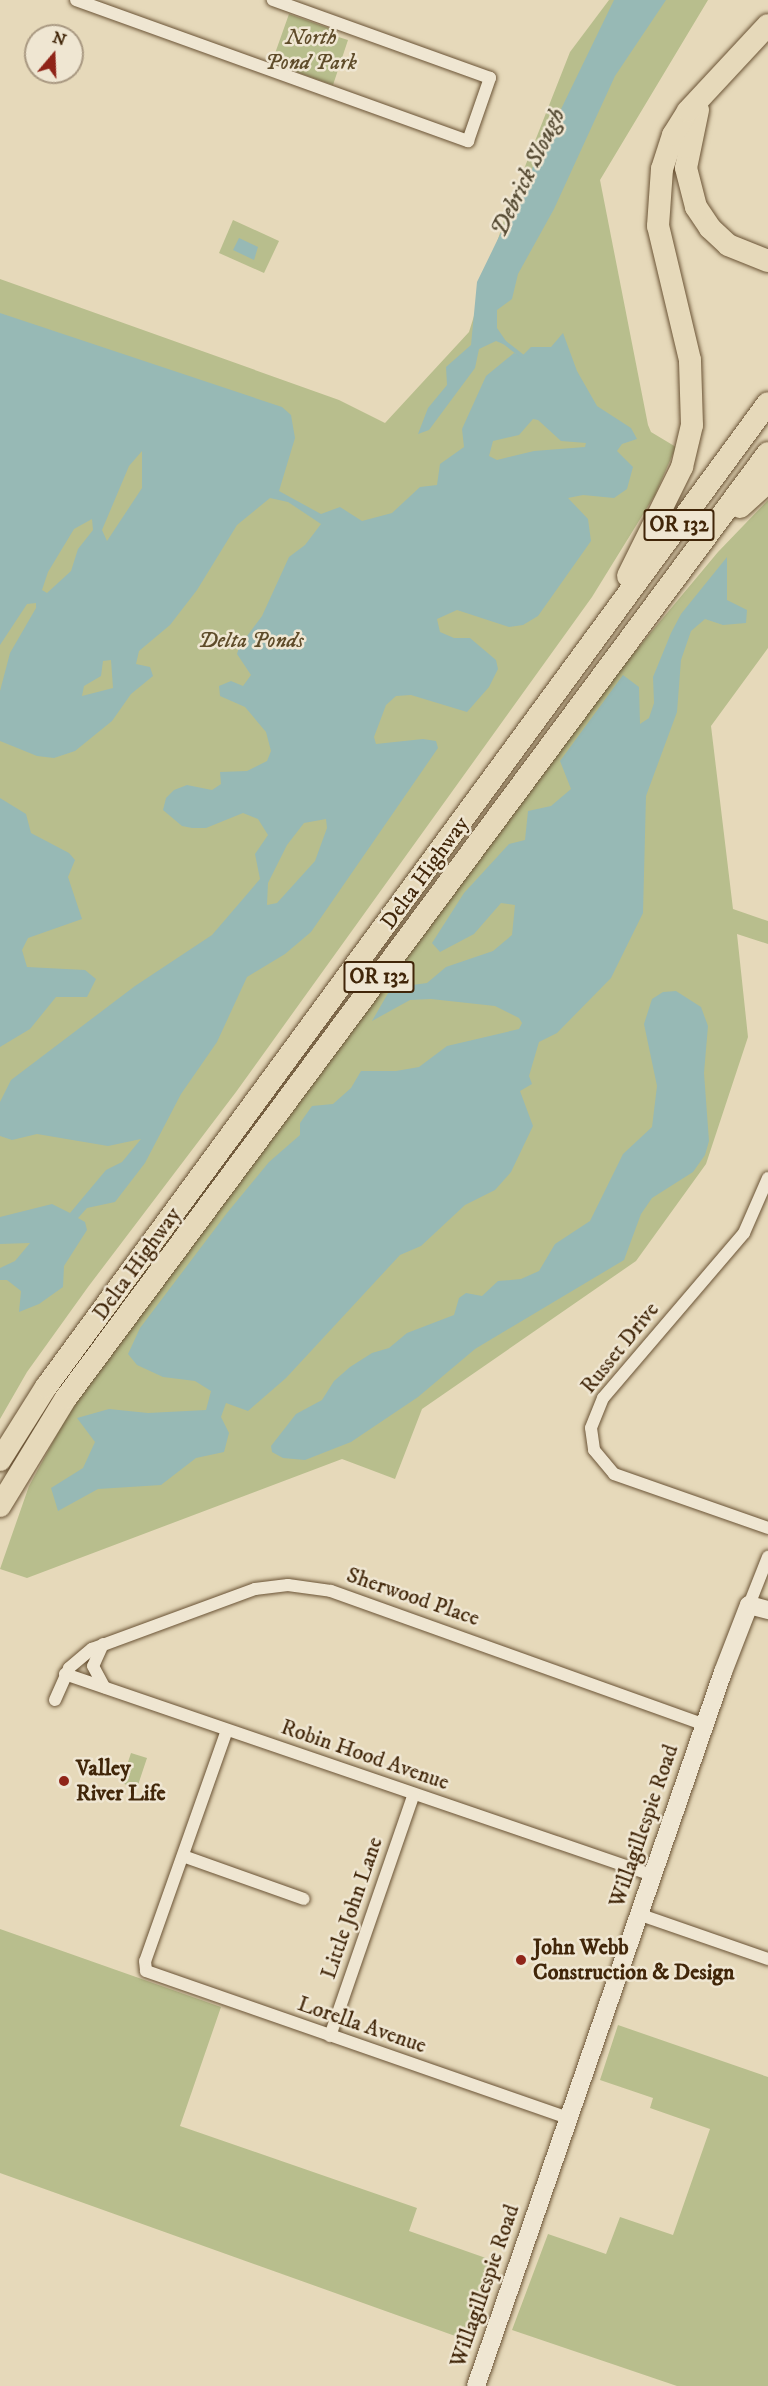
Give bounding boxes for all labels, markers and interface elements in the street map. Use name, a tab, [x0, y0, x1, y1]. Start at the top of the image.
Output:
north arrow	[24, 24, 84, 84]
park label: North Pond Park	[265, 24, 357, 76]
text: N	[50, 27, 69, 50]
water label: Debrick Slough	[486, 104, 572, 242]
road number: OR 132	[643, 507, 715, 543]
park label: Delta Ponds	[198, 628, 304, 654]
street label: Delta Highway	[375, 811, 475, 935]
road number: OR 132	[343, 959, 415, 995]
street label: Delta Highway	[87, 1202, 187, 1326]
street label: Russet Drive	[575, 1297, 665, 1399]
street label: Sherwood Place	[343, 1562, 483, 1632]
street label: Robin Hood Avenue	[277, 1714, 453, 1796]
street label: Willagillespie Road	[604, 1741, 684, 1911]
place label: Valley River Life	[76, 1755, 166, 1807]
marker: Valley River Life	[57, 1774, 71, 1788]
street label: Little John Lane	[315, 1834, 389, 1982]
place label: John Webb Construction & Design	[533, 1934, 735, 1986]
marker: John Webb Construction & Design	[514, 1953, 528, 1967]
street label: Lorella Avenue	[294, 1991, 430, 2059]
street label: Willagillespie Road	[445, 2201, 525, 2371]

